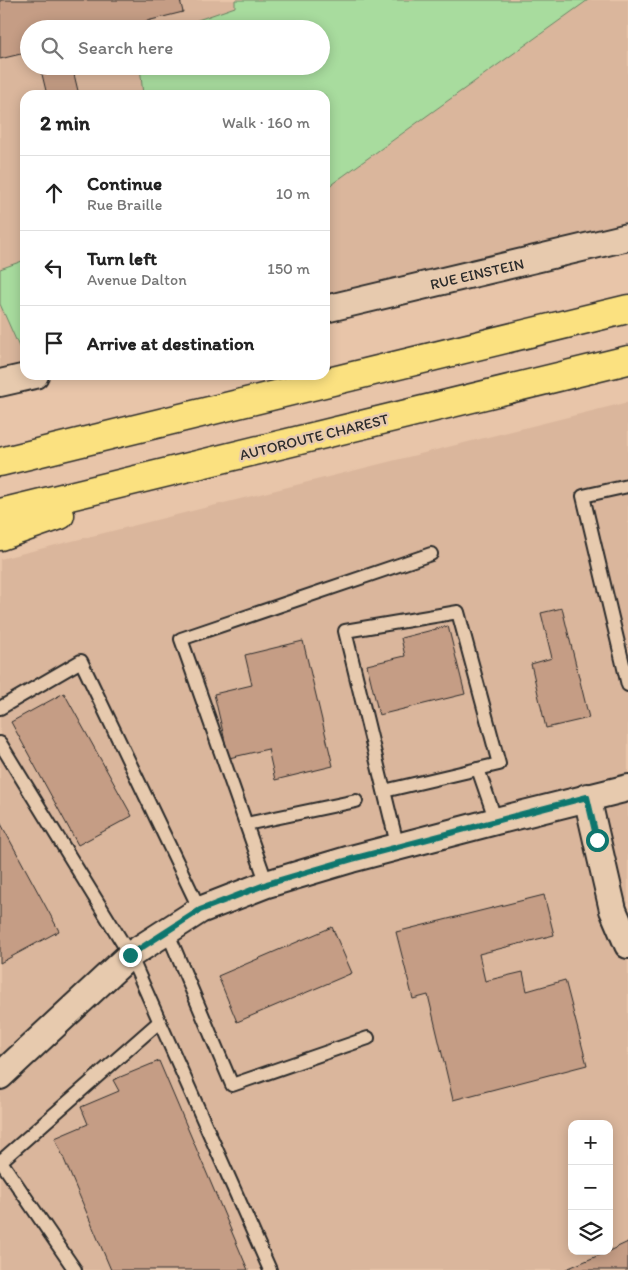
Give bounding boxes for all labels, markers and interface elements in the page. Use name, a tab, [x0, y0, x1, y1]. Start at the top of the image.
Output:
search box	[20, 20, 330, 75]
icon: search	[38, 34, 66, 62]
text: Search here	[78, 36, 173, 59]
text: 2 min	[40, 110, 90, 135]
text: Walk · 160 m	[222, 113, 310, 132]
text: Continue	[87, 172, 162, 195]
icon: ahead	[40, 179, 68, 207]
text: 10 m	[276, 184, 310, 203]
text: Rue Braille	[87, 195, 162, 214]
text: Turn left	[87, 247, 157, 270]
icon: left	[40, 254, 68, 282]
street label: RUE EINSTEIN	[428, 254, 526, 294]
text: 150 m	[267, 259, 310, 278]
text: Avenue Dalton	[87, 270, 187, 289]
icon: arrive	[40, 329, 68, 357]
text: Arrive at destination	[87, 332, 254, 355]
street label: AUTOROUTE CHAREST	[238, 410, 391, 464]
route start	[586, 829, 609, 852]
route end	[119, 944, 142, 967]
map controls	[568, 1120, 613, 1255]
button: +	[568, 1120, 613, 1165]
button: −	[568, 1165, 613, 1210]
button: layers	[568, 1210, 613, 1255]

